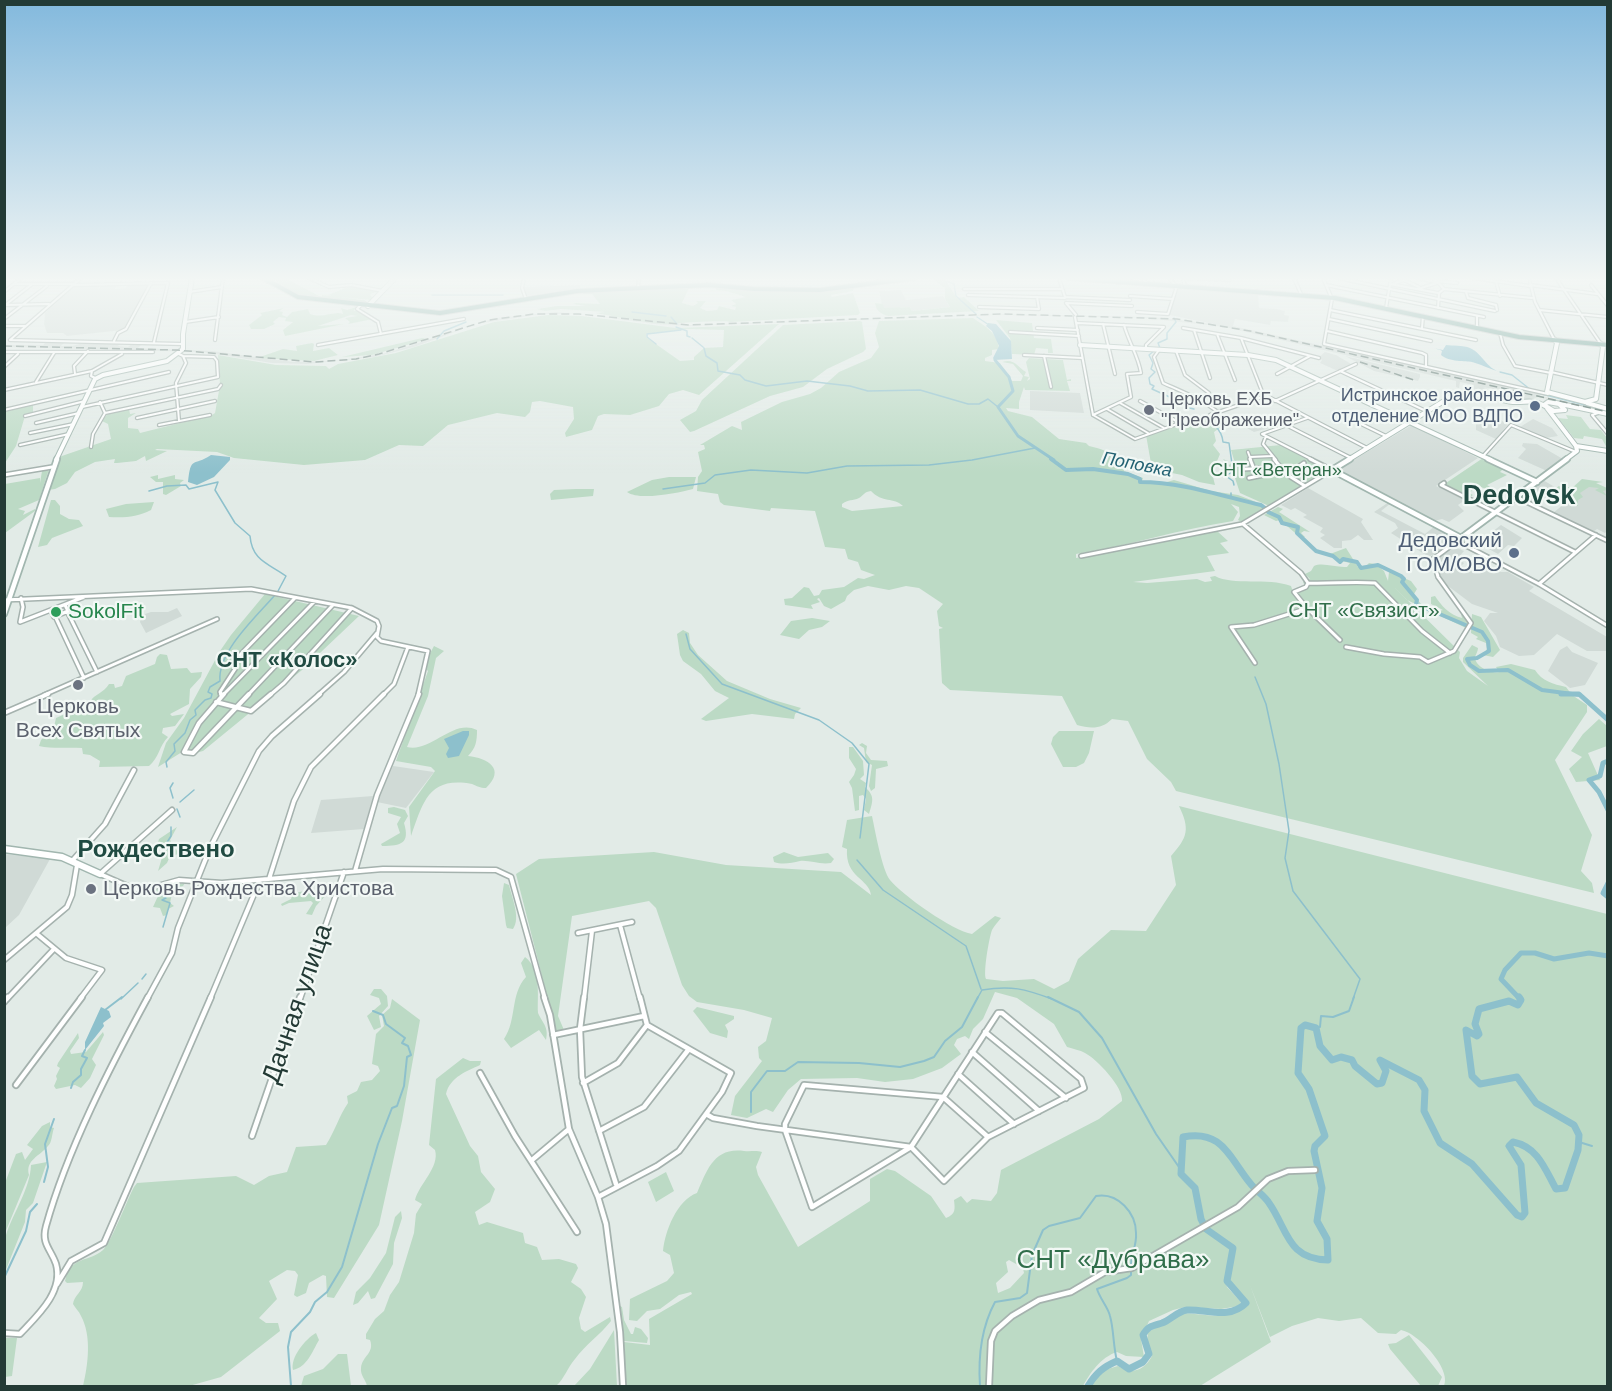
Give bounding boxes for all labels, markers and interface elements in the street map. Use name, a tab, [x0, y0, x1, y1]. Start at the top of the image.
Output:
place label: Истринское районное отделение МОО ВДПО	[1332, 385, 1523, 428]
place label: Церковь ЕХБ "Преображение"	[1161, 389, 1299, 432]
marker: Истринское районное отделение МОО ВДПО	[1528, 399, 1542, 413]
marker: Церковь ЕХБ "Преображение"	[1142, 403, 1156, 417]
water label: Поповка	[1100, 448, 1174, 482]
park label: СНТ «Ветеран»	[1210, 460, 1342, 482]
district label: Dedovsk	[1463, 481, 1575, 513]
place label: Дедовский ГОМ/ОВО	[1399, 528, 1502, 578]
marker: Дедовский ГОМ/ОВО	[1507, 546, 1521, 560]
park label: СНТ «Связист»	[1288, 598, 1440, 624]
place label: SokolFit	[68, 599, 144, 625]
marker: SokolFit	[49, 605, 63, 619]
district label: СНТ «Колос»	[216, 648, 358, 674]
marker: Церковь Всех Святых	[71, 678, 85, 692]
place label: Церковь Всех Святых	[16, 694, 140, 744]
district label: Рождествено	[77, 836, 235, 864]
place label: Церковь Рождества Христова	[103, 876, 394, 902]
marker: Церковь Рождества Христова	[84, 882, 98, 896]
street label: Дачная улица	[256, 920, 340, 1088]
park label: СНТ «Дубрава»	[1017, 1245, 1209, 1277]

